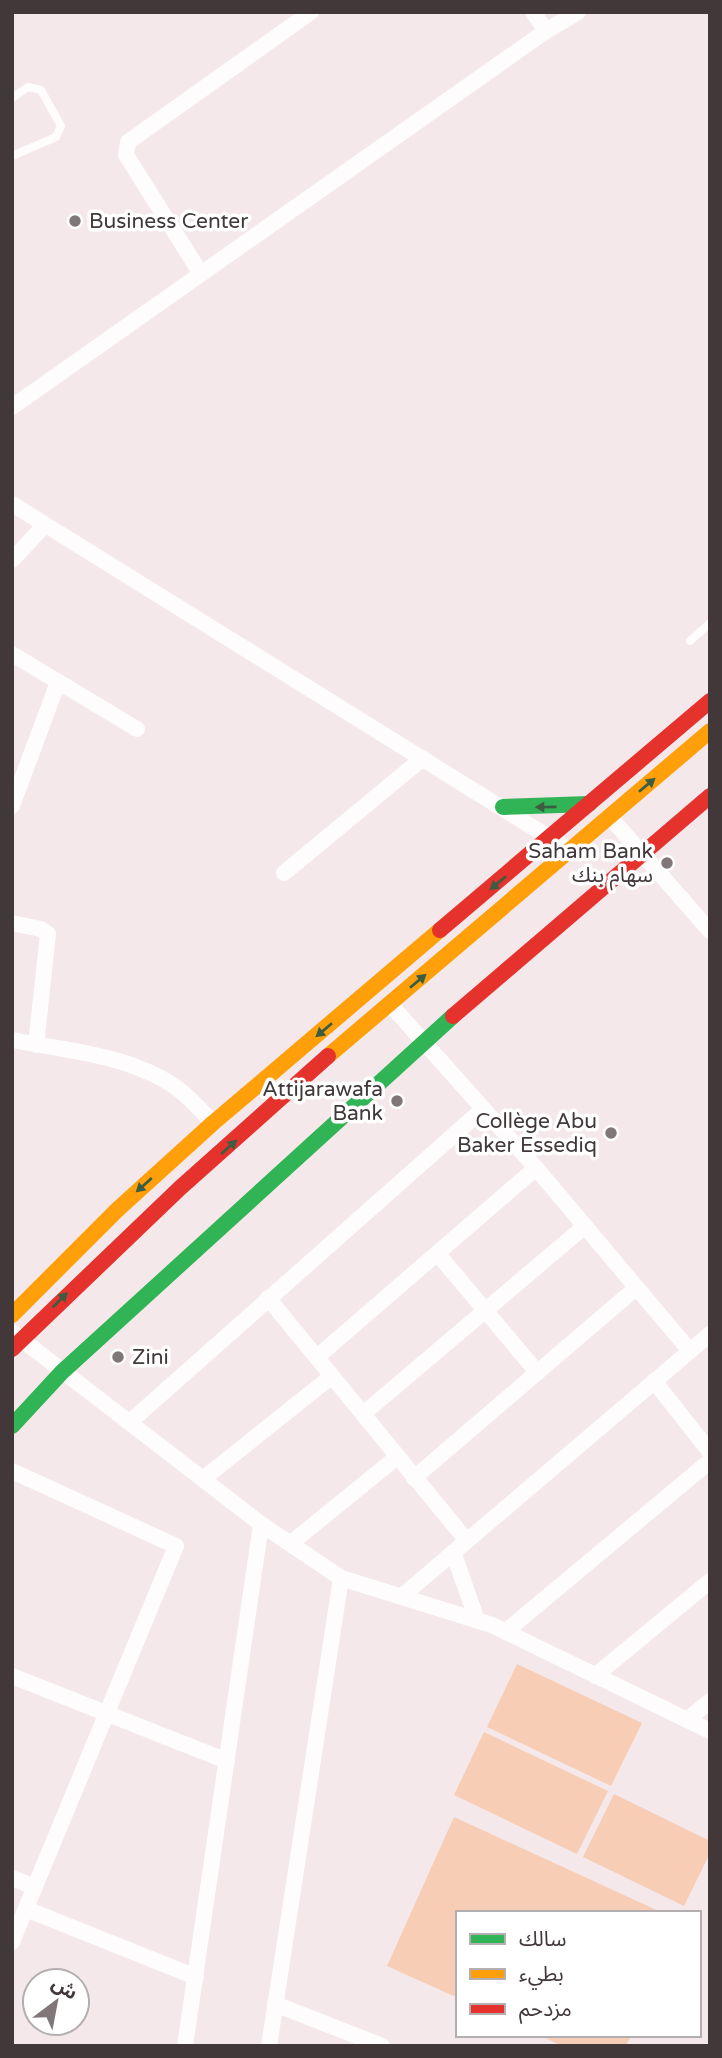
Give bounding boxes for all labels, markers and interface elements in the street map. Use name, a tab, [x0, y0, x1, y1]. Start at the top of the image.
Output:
place label: Business Center	[89, 209, 248, 234]
marker: Business Center	[67, 213, 83, 229]
one-way arrow	[638, 778, 655, 793]
one-way arrow	[535, 802, 557, 813]
place label: Saham Bank سهام بنك	[528, 839, 653, 891]
marker: Saham Bank سهام بنك	[659, 855, 675, 871]
one-way arrow	[489, 875, 506, 890]
one-way arrow	[409, 974, 426, 989]
one-way arrow	[316, 1022, 333, 1037]
place label: Attijarawafa Bank	[262, 1077, 383, 1126]
marker: Attijarawafa Bank	[389, 1093, 405, 1109]
place label: Collège Abu Baker Essediq	[457, 1109, 597, 1158]
marker: Collège Abu Baker Essediq	[603, 1125, 619, 1141]
one-way arrow	[220, 1140, 237, 1155]
one-way arrow	[135, 1177, 153, 1193]
one-way arrow	[52, 1292, 68, 1309]
place label: Zini	[132, 1345, 169, 1370]
marker: Zini	[110, 1349, 126, 1365]
legend	[456, 1911, 701, 2037]
text: سالك	[519, 1927, 566, 1952]
text: بطيء	[519, 1962, 564, 1990]
north arrow	[21, 1967, 91, 2037]
text: ش	[48, 1972, 81, 2005]
text: مزدحم	[519, 1997, 572, 2024]

